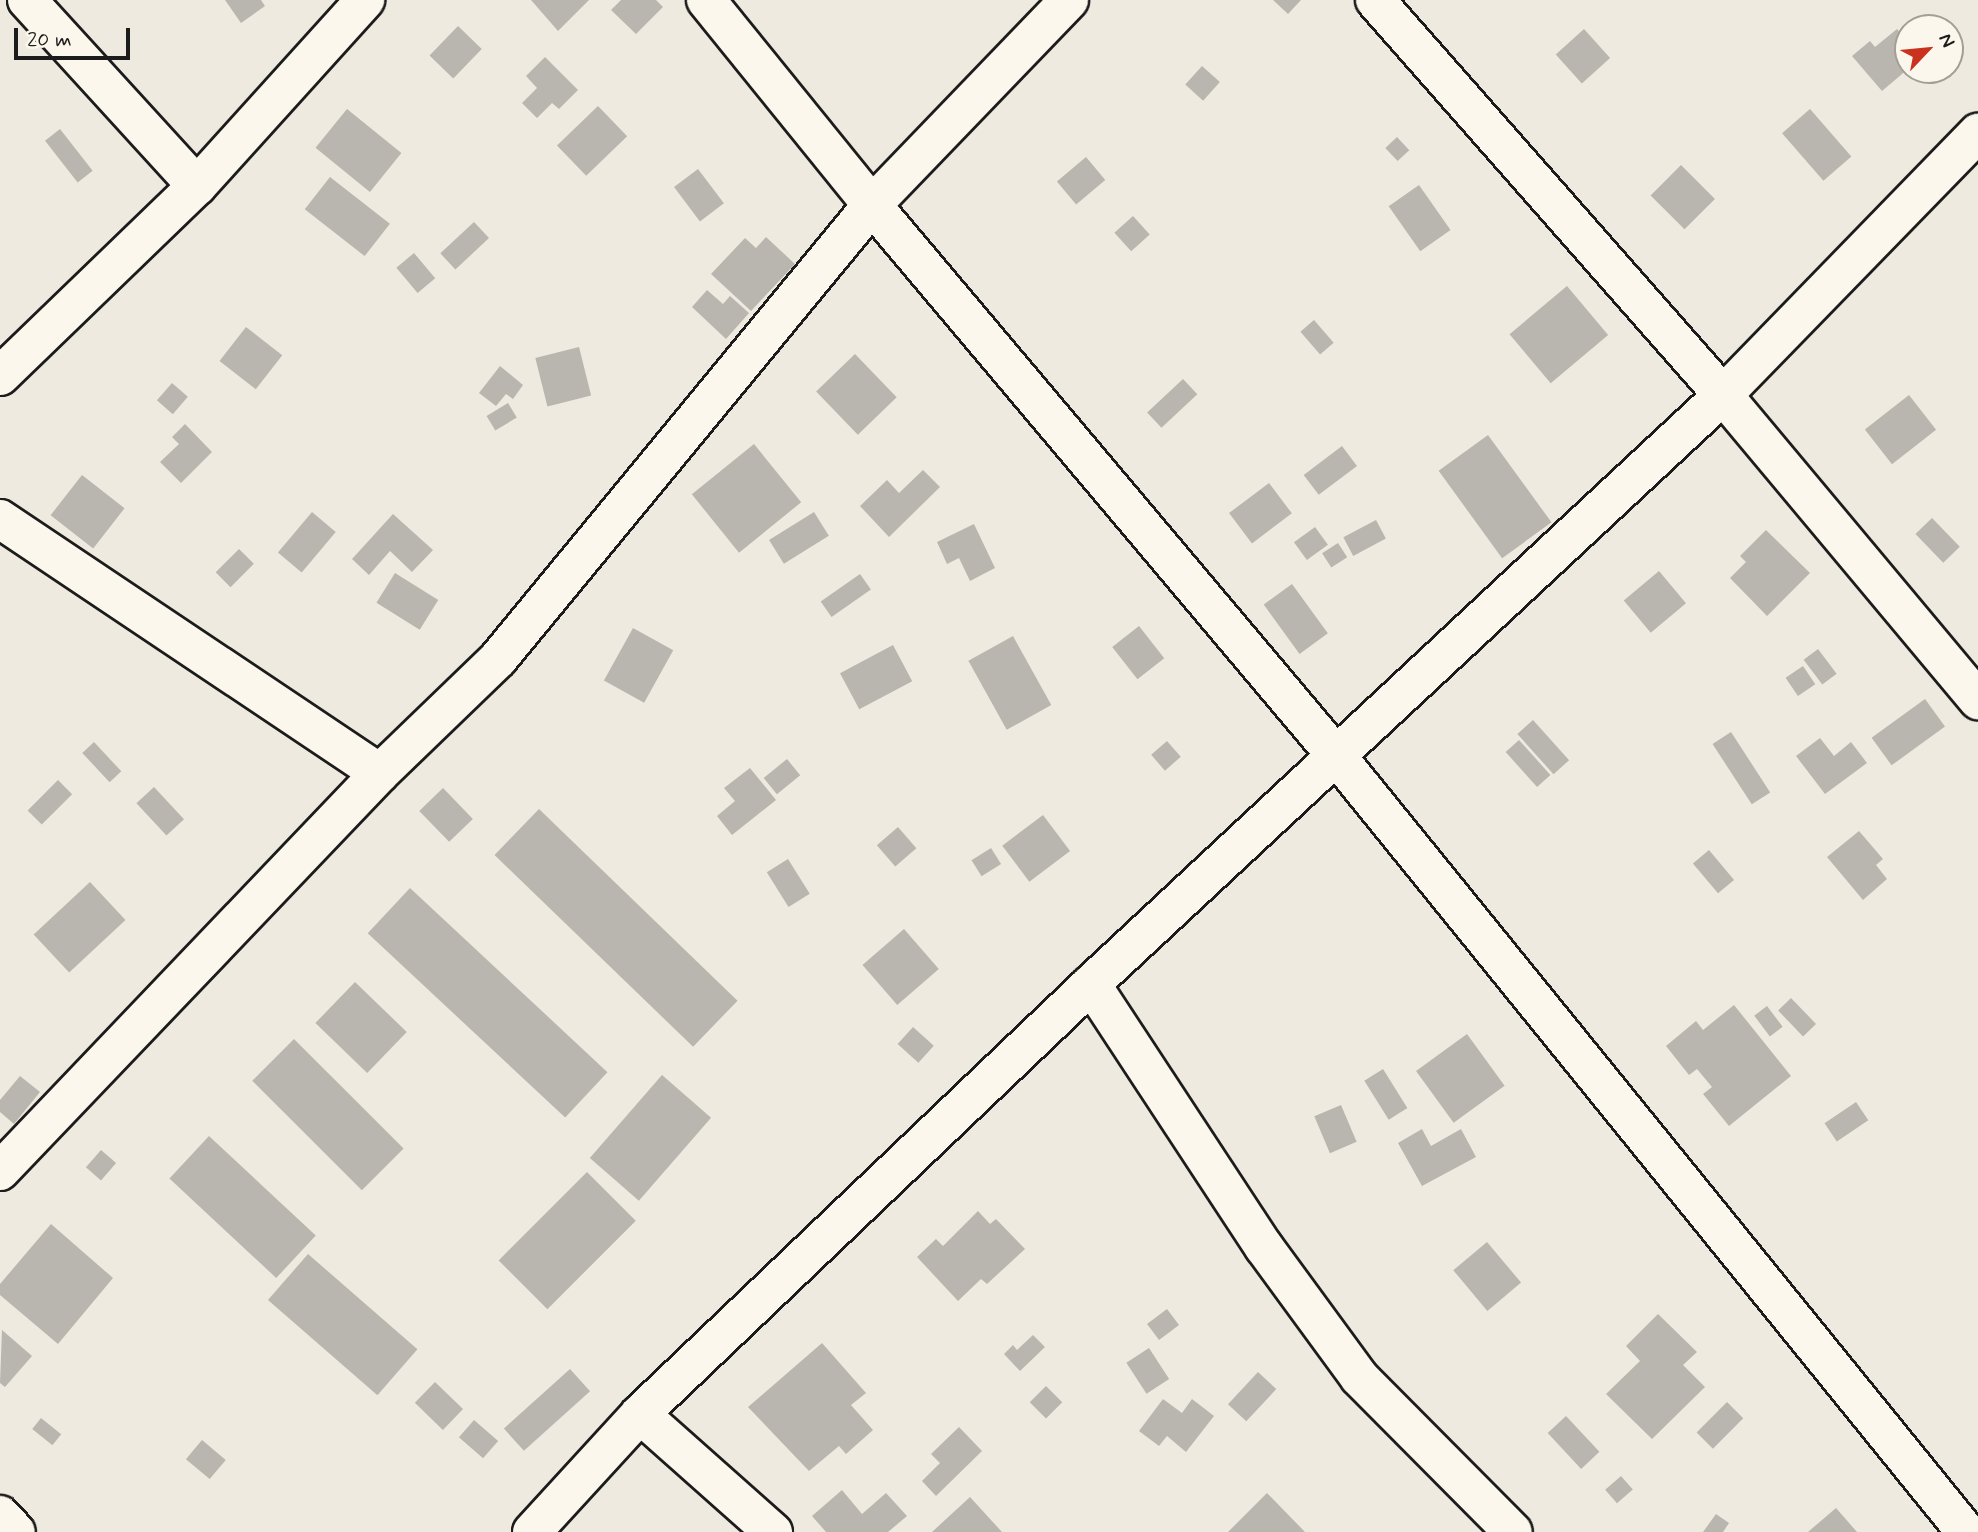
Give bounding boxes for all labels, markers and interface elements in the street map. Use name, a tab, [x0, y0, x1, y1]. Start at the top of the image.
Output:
scale bar	[18, 14, 133, 58]
north arrow	[1894, 14, 1964, 84]
text: 20 m	[27, 26, 72, 54]
text: N	[1933, 29, 1961, 52]

